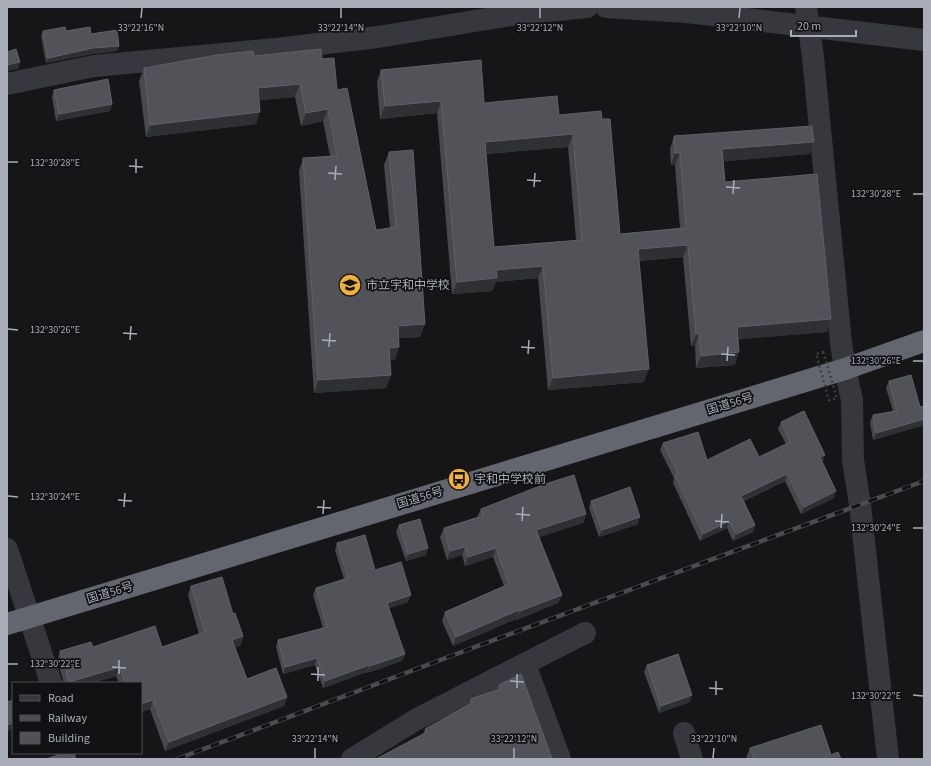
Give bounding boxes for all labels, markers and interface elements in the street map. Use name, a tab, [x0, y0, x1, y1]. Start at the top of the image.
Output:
scale bar	[791, 12, 856, 38]
text: 20 m	[797, 18, 821, 35]
text: 33°22'16"N	[118, 21, 164, 35]
text: 33°22'14"N	[318, 21, 364, 35]
text: 33°22'12"N	[517, 21, 563, 35]
text: 33°22'10"N	[716, 21, 762, 35]
text: 132°30'28"E	[30, 156, 80, 170]
text: 132°30'28"E	[851, 187, 901, 201]
school or university icon: 市立宇和中学校	[337, 272, 363, 298]
place label: 市立宇和中学校	[366, 277, 450, 294]
text: 132°30'26"E	[30, 323, 80, 337]
text: 132°30'26"E	[851, 354, 901, 368]
street label: 国道56号	[705, 389, 755, 419]
bus stop icon: 宇和中学校前	[446, 466, 472, 492]
place label: 宇和中学校前	[474, 471, 546, 488]
street label: 国道56号	[395, 483, 445, 513]
text: 132°30'24"E	[30, 490, 80, 504]
text: 132°30'24"E	[851, 521, 901, 535]
street label: 国道56号	[85, 578, 135, 608]
text: 132°30'22"E	[30, 657, 80, 671]
legend	[12, 682, 142, 754]
text: 132°30'22"E	[851, 689, 901, 703]
text: Road	[48, 690, 74, 707]
text: Railway	[48, 710, 87, 727]
text: Building	[48, 730, 90, 747]
text: 33°22'14"N	[292, 732, 338, 746]
text: 33°22'12"N	[491, 732, 537, 746]
text: 33°22'10"N	[691, 732, 737, 746]

